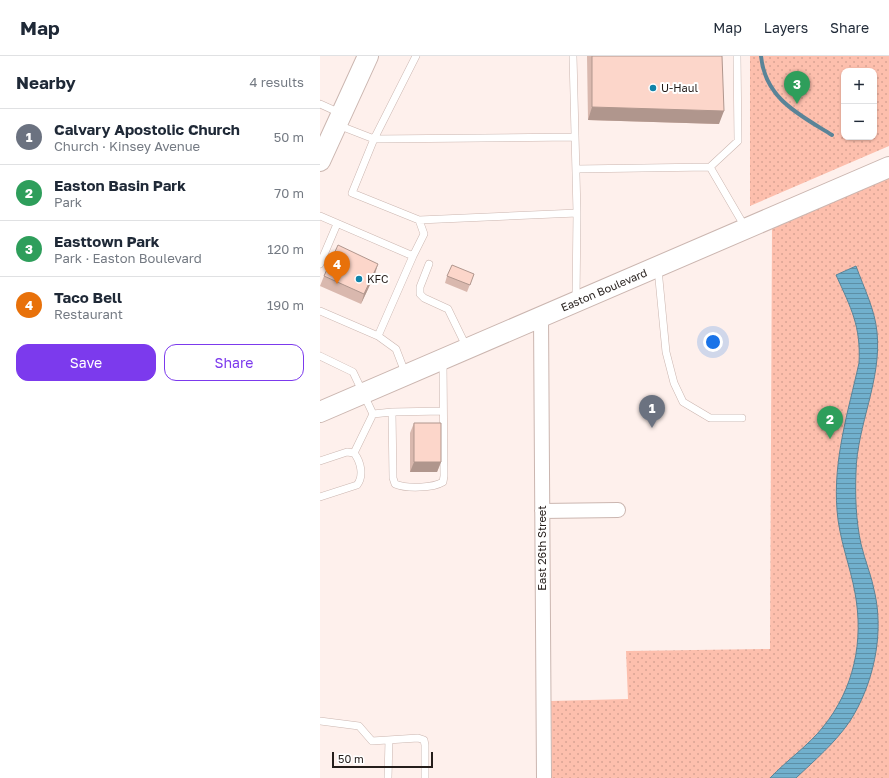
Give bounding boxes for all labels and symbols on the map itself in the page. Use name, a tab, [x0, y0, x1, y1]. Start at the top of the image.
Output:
pin: 3	[784, 71, 810, 104]
place label: U-Haul	[661, 81, 698, 94]
marker: U-Haul	[648, 83, 658, 93]
pin: 4	[324, 251, 350, 284]
street label: Easton Boulevard	[559, 266, 649, 314]
place label: KFC	[367, 272, 389, 285]
marker: KFC	[354, 274, 364, 284]
your location	[703, 332, 723, 352]
pin: 1	[639, 395, 665, 428]
pin: 2	[817, 406, 843, 439]
street label: East 26th Street	[535, 505, 548, 591]
scale bar	[332, 750, 433, 769]

